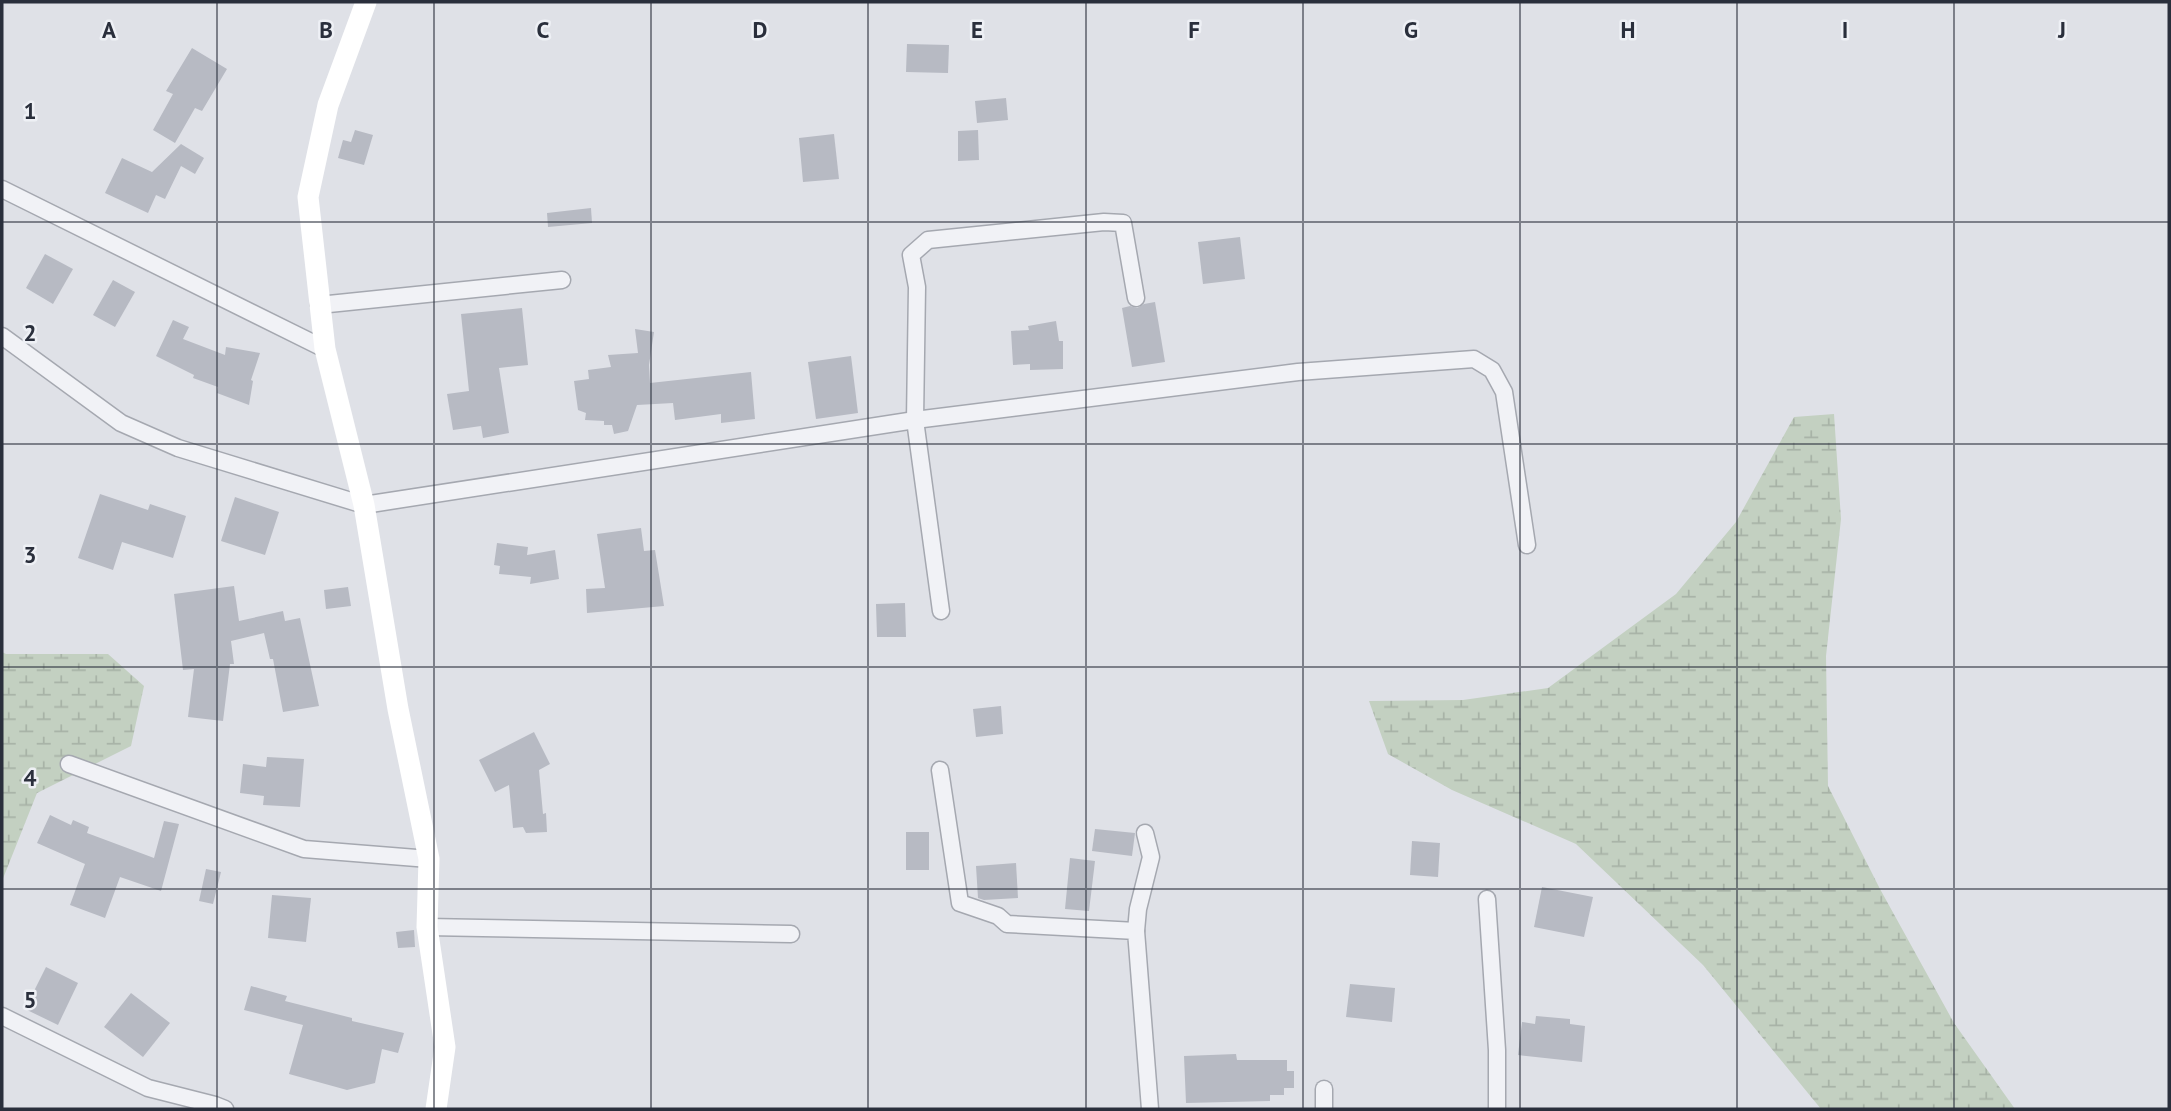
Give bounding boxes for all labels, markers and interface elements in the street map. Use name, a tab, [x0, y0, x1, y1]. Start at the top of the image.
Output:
text: A	[102, 15, 116, 44]
text: B	[319, 15, 333, 44]
text: C	[537, 15, 550, 44]
text: D	[753, 15, 767, 44]
text: E	[971, 15, 983, 44]
text: F	[1188, 15, 1200, 44]
text: G	[1404, 15, 1418, 44]
text: H	[1621, 15, 1635, 44]
text: I	[1842, 15, 1848, 44]
text: J	[2057, 15, 2066, 44]
text: 1	[23, 96, 37, 125]
text: 2	[23, 318, 37, 347]
text: 3	[23, 540, 37, 569]
text: 4	[23, 763, 37, 792]
text: 5	[23, 985, 37, 1014]

